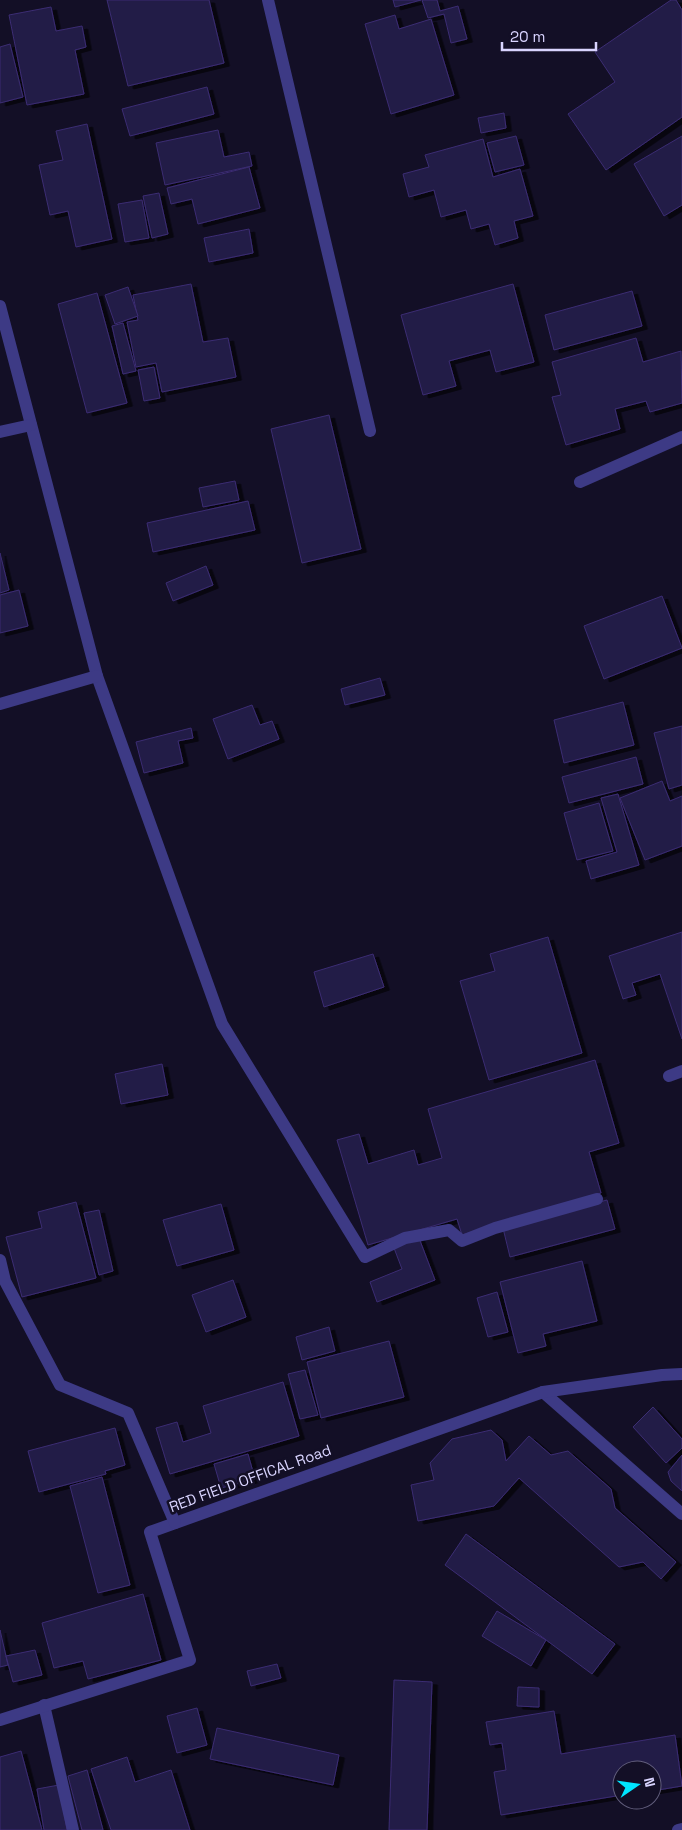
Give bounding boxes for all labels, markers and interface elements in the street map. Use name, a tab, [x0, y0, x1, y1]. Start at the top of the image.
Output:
scale bar	[502, 20, 596, 52]
text: 20 m	[510, 27, 545, 46]
street label: RED FIELD OFFICAL Road	[166, 1440, 334, 1516]
north arrow	[612, 1760, 662, 1810]
text: N	[640, 1775, 659, 1789]

